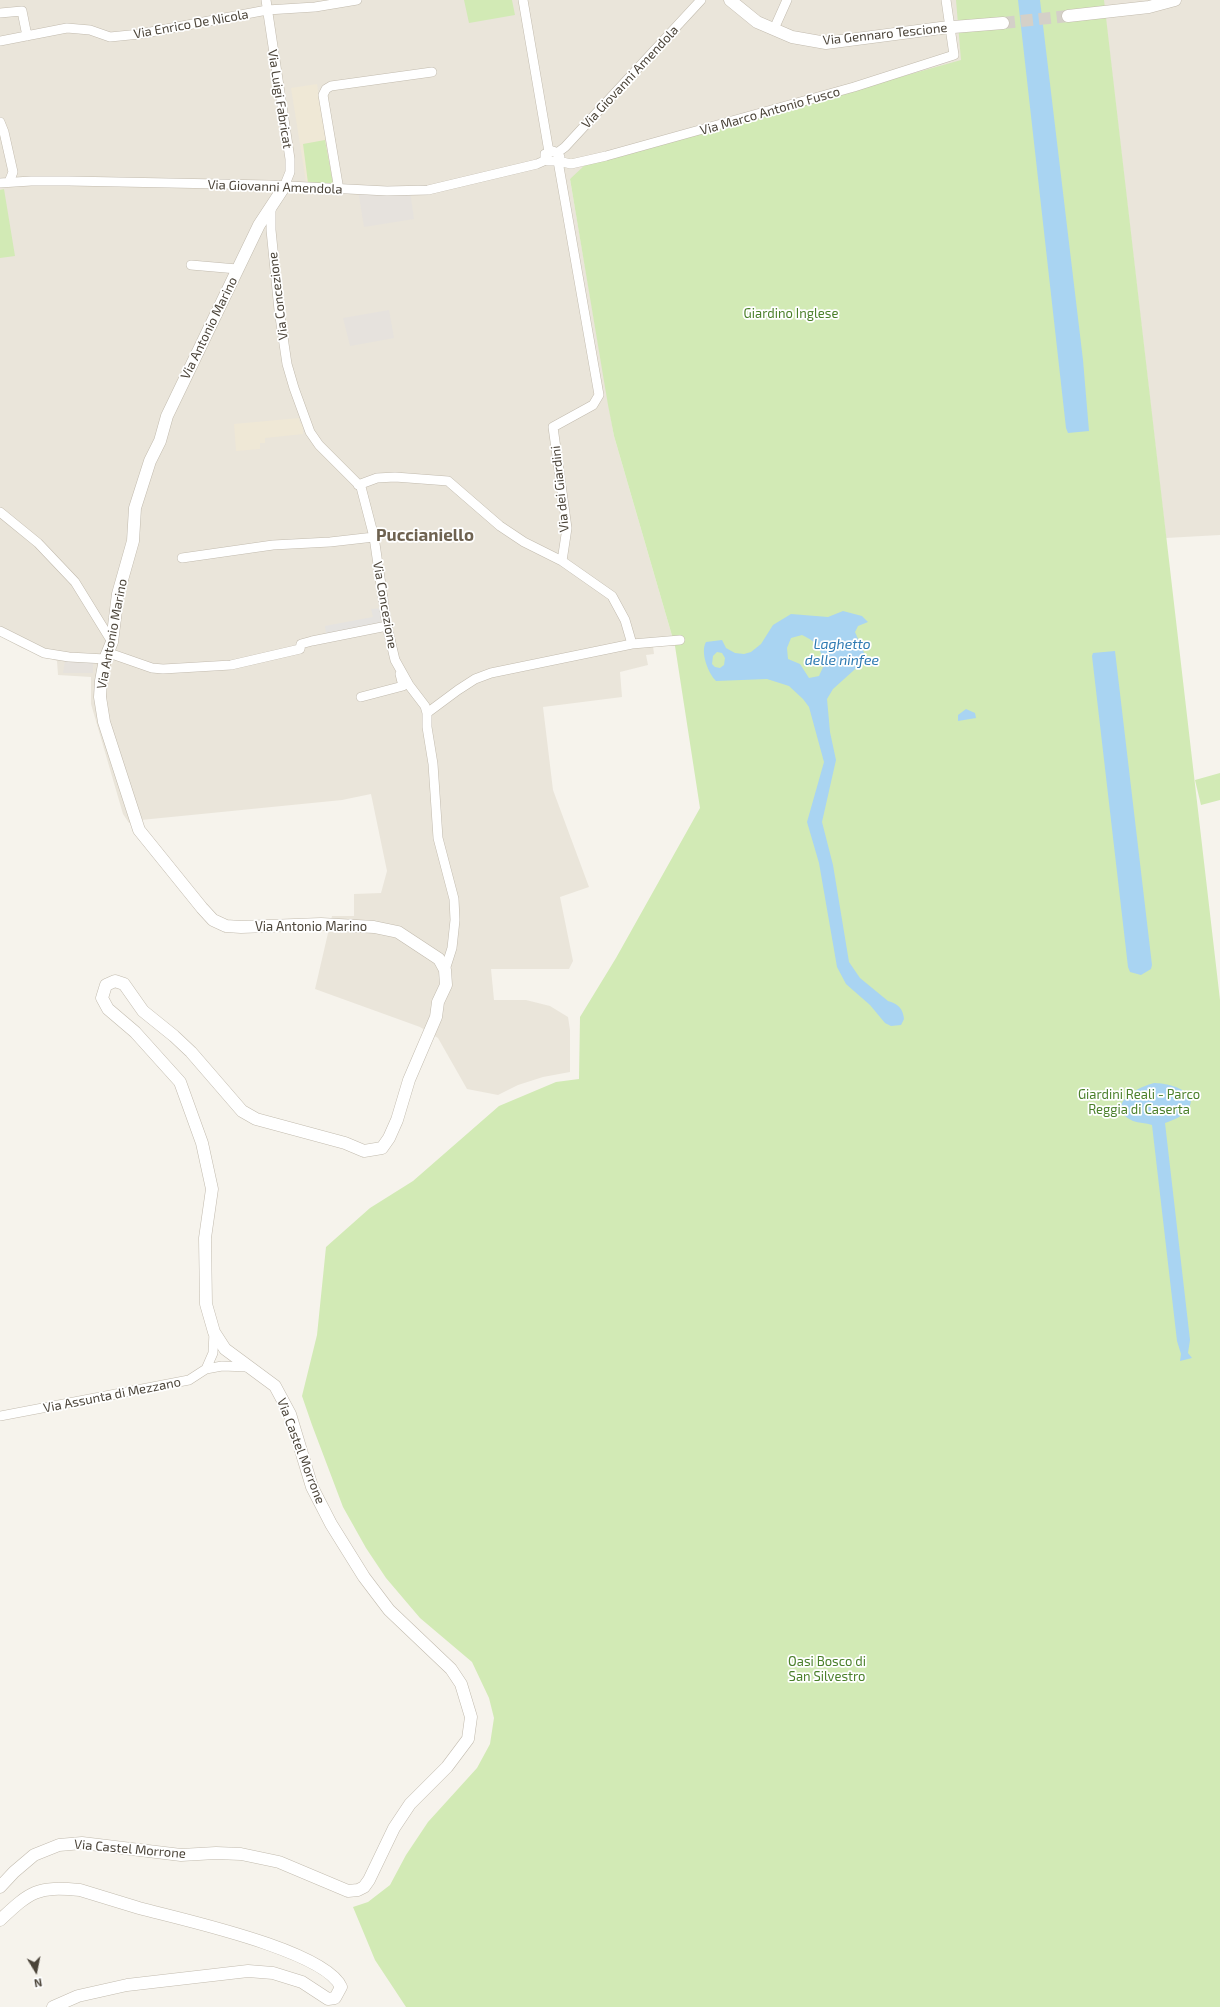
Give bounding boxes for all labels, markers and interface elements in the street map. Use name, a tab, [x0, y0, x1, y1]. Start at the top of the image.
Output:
street label: Via Enrico De Nicola	[132, 6, 250, 42]
street label: Via Gennaro Tescione	[822, 20, 948, 48]
street label: Via Giovanni Amendola	[578, 22, 682, 132]
street label: Via Luigi Fabricat	[264, 48, 296, 150]
street label: Via Marco Antonio Fusco	[698, 84, 842, 138]
street label: Via Giovanni Amendola	[207, 177, 343, 197]
street label: Via Concezione	[265, 251, 291, 341]
street label: Via Antonio Marino	[177, 274, 241, 382]
park label: Giardino Inglese	[744, 306, 838, 322]
street label: Via dei Giardini	[548, 445, 572, 533]
district label: Puccianiello	[376, 525, 474, 545]
street label: Via Concezione	[370, 560, 400, 650]
street label: Via Antonio Marino	[94, 577, 130, 691]
water label: Laghetto delle ninfee	[805, 636, 879, 668]
street label: Via Antonio Marino	[255, 919, 367, 935]
park label: Giardini Reali - Parco Reggia di Caserta	[1078, 1087, 1200, 1118]
street label: Via Assunta di Mezzano	[42, 1374, 182, 1416]
street label: Via Castel Morrone	[274, 1396, 328, 1506]
park label: Oasi Bosco di San Silvestro	[788, 1654, 866, 1685]
street label: Via Castel Morrone	[74, 1836, 186, 1862]
north arrow	[16, 1951, 56, 1991]
text: N	[33, 1976, 43, 1990]

